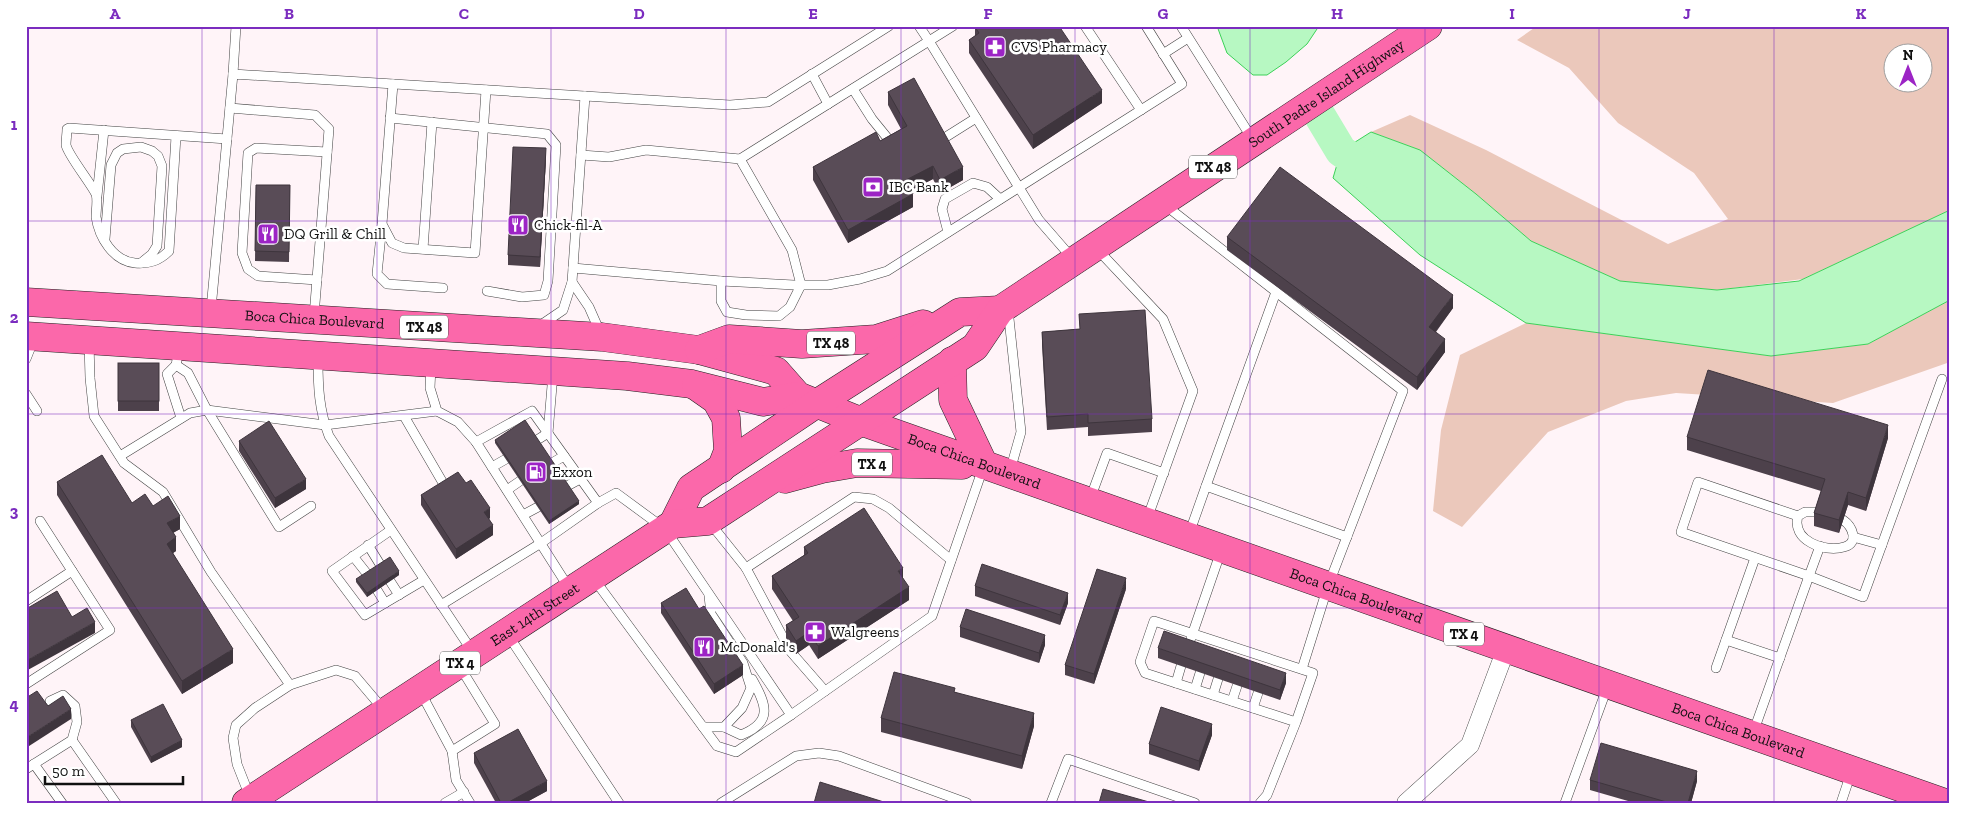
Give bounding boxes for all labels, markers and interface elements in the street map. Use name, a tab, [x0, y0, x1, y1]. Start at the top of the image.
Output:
text: A	[110, 4, 121, 23]
text: B	[284, 4, 294, 23]
text: C	[459, 4, 469, 23]
text: D	[633, 4, 645, 23]
text: E	[808, 4, 818, 23]
text: F	[983, 4, 993, 23]
text: G	[1158, 4, 1169, 23]
text: H	[1331, 4, 1343, 23]
text: I	[1509, 4, 1515, 23]
text: J	[1683, 4, 1691, 23]
text: K	[1856, 4, 1867, 23]
pharmacy icon: CVS Pharmacy	[983, 35, 1007, 59]
street label: South Padre Island Highway	[1245, 35, 1408, 152]
place label: CVS Pharmacy	[1011, 38, 1107, 56]
north arrow	[1884, 42, 1934, 92]
text: N	[1903, 47, 1914, 64]
text: 1	[11, 115, 18, 134]
road number: TX 48	[1189, 156, 1237, 178]
bank icon: IBC Bank	[861, 175, 885, 199]
place label: IBC Bank	[889, 178, 949, 196]
restaurant icon: Chick-fil-A	[506, 213, 530, 237]
place label: Chick-fil-A	[534, 216, 603, 234]
restaurant icon: DQ Grill & Chill	[256, 222, 280, 246]
place label: DQ Grill & Chill	[284, 225, 386, 243]
street label: Boca Chica Boulevard	[244, 306, 385, 333]
text: 2	[10, 308, 19, 327]
road number: TX 48	[400, 316, 448, 338]
road number: TX 48	[807, 332, 855, 354]
street label: Boca Chica Boulevard	[905, 430, 1044, 493]
road number: TX 4	[852, 452, 892, 476]
fuel station icon: Exxon	[524, 460, 548, 484]
place label: Exxon	[552, 463, 593, 481]
text: 3	[10, 502, 19, 521]
street label: Boca Chica Boulevard	[1287, 564, 1426, 628]
street label: East 14th Street	[487, 579, 583, 650]
pharmacy icon: Walgreens	[803, 620, 827, 644]
road number: TX 4	[1444, 622, 1484, 646]
place label: Walgreens	[831, 623, 899, 641]
restaurant icon: McDonald's	[692, 635, 716, 659]
place label: McDonald's	[720, 638, 795, 656]
road number: TX 4	[440, 651, 480, 674]
text: 4	[9, 695, 19, 714]
street label: Boca Chica Boulevard	[1669, 699, 1808, 762]
scale bar	[45, 754, 182, 786]
text: 50 m	[52, 762, 85, 780]

